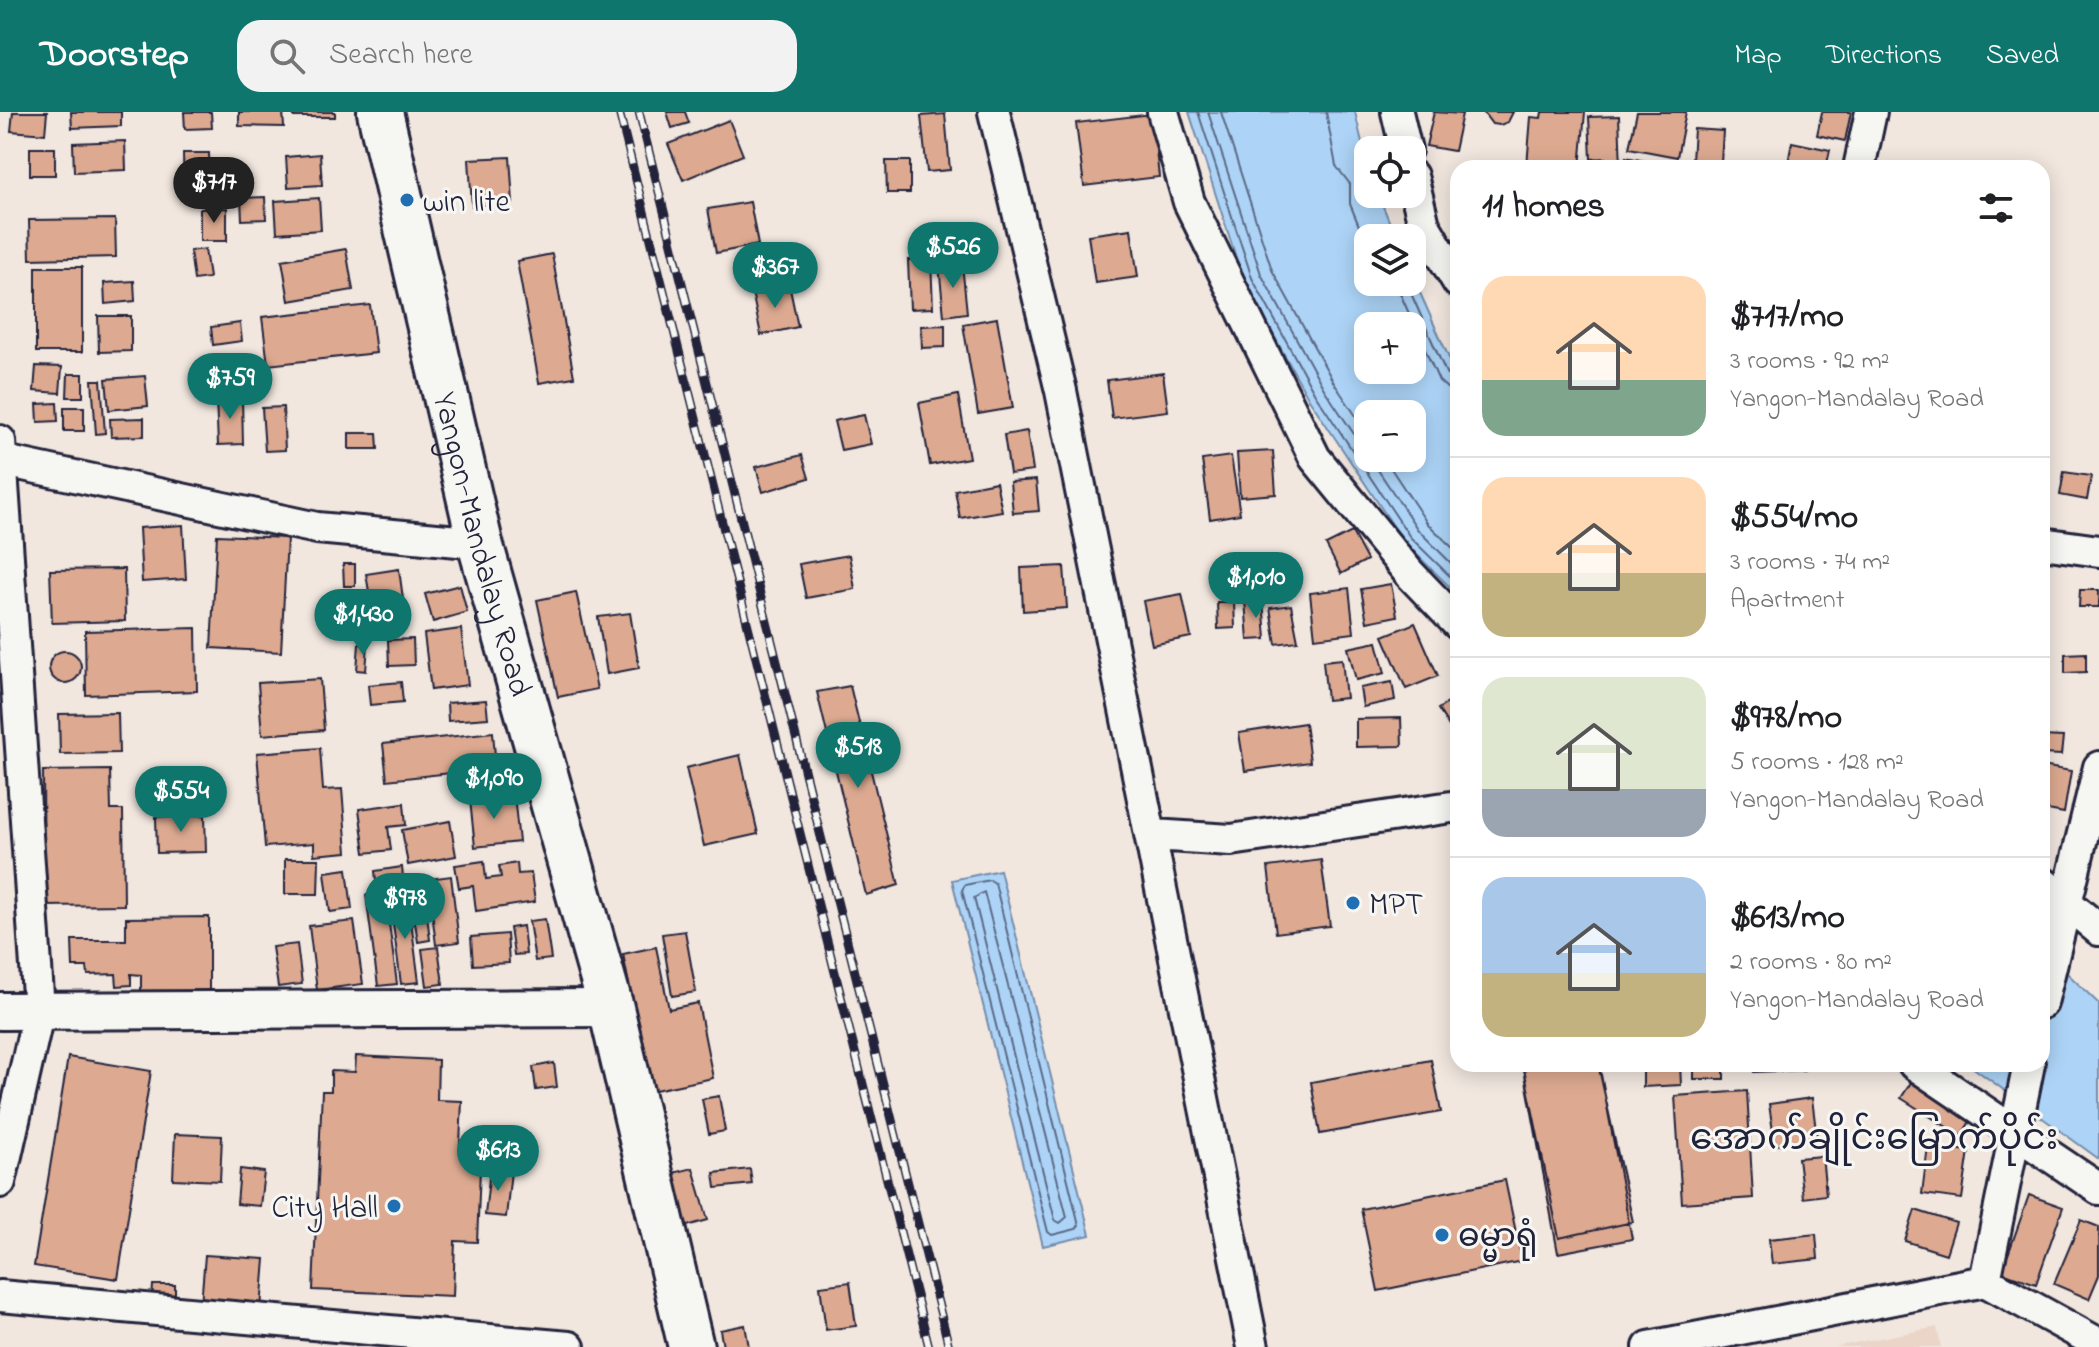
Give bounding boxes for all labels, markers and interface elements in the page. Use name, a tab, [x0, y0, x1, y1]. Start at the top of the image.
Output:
search box	[237, 20, 797, 92]
text: Doorstep	[40, 28, 189, 84]
icon: search	[265, 34, 309, 78]
text: Search here	[329, 34, 473, 78]
text: Map	[1734, 36, 1782, 77]
text: Directions	[1826, 36, 1942, 77]
text: Saved	[1986, 36, 2059, 77]
map controls	[1354, 136, 1426, 472]
button: locate	[1354, 136, 1426, 208]
pin: $717	[167, 157, 261, 225]
text: $717	[191, 164, 237, 202]
place label: win lite	[423, 180, 510, 227]
text: 11 homes	[1482, 183, 1605, 233]
icon: filters	[1974, 186, 2018, 230]
marker: win lite	[398, 191, 416, 209]
pin: $526	[906, 222, 1000, 290]
button: layers	[1354, 224, 1426, 296]
text: $526	[926, 229, 980, 267]
pin: $367	[728, 242, 822, 310]
text: $367	[751, 249, 799, 287]
text: $717/mo	[1730, 293, 1844, 343]
icon: home	[1546, 308, 1642, 404]
button: +	[1354, 312, 1426, 384]
text: 3 rooms · 92 m²	[1730, 343, 1889, 381]
pin: $759	[183, 353, 277, 421]
text: $759	[205, 360, 255, 398]
text: Yangon-Mandalay Road	[1730, 381, 1984, 419]
street label: Yangon-Mandalay Road	[419, 388, 542, 702]
button: −	[1354, 400, 1426, 472]
text: $554/mo	[1730, 494, 1858, 544]
icon: home	[1546, 509, 1642, 605]
text: 3 rooms · 74 m²	[1730, 544, 1890, 582]
pin: $1,010	[1191, 552, 1321, 620]
text: $1,010	[1226, 559, 1286, 597]
text: Apartment	[1730, 582, 1844, 620]
pin: $1,430	[298, 589, 428, 657]
text: $1,430	[332, 596, 394, 634]
text: $978/mo	[1730, 694, 1842, 744]
icon: home	[1546, 709, 1642, 805]
pin: $518	[811, 722, 905, 790]
text: $518	[834, 729, 882, 767]
text: 5 rooms · 128 m²	[1730, 744, 1904, 782]
pin: $1,090	[429, 753, 559, 821]
text: $1,090	[465, 760, 523, 798]
pin: $554	[134, 766, 228, 834]
text: $554	[153, 773, 209, 811]
text: Yangon-Mandalay Road	[1730, 782, 1984, 820]
pin: $978	[358, 873, 452, 941]
text: $978	[383, 880, 427, 918]
place label: MPT	[1369, 883, 1423, 930]
marker: MPT	[1344, 894, 1362, 912]
text: $613/mo	[1730, 894, 1845, 944]
icon: home	[1546, 909, 1642, 1005]
text: 2 rooms · 80 m²	[1730, 944, 1892, 982]
text: Yangon-Mandalay Road	[1730, 982, 1984, 1020]
district label: အောက်ချိုင်းမြောက်ပိုင်း	[1690, 1112, 2058, 1167]
pin: $613	[451, 1125, 545, 1193]
text: $613	[475, 1132, 521, 1170]
place label: City Hall	[272, 1186, 378, 1233]
marker: City Hall	[385, 1197, 403, 1215]
place label: ဓမ္မာရုံ	[1458, 1215, 1538, 1262]
marker: ဓမ္မာရုံ	[1433, 1226, 1451, 1244]

